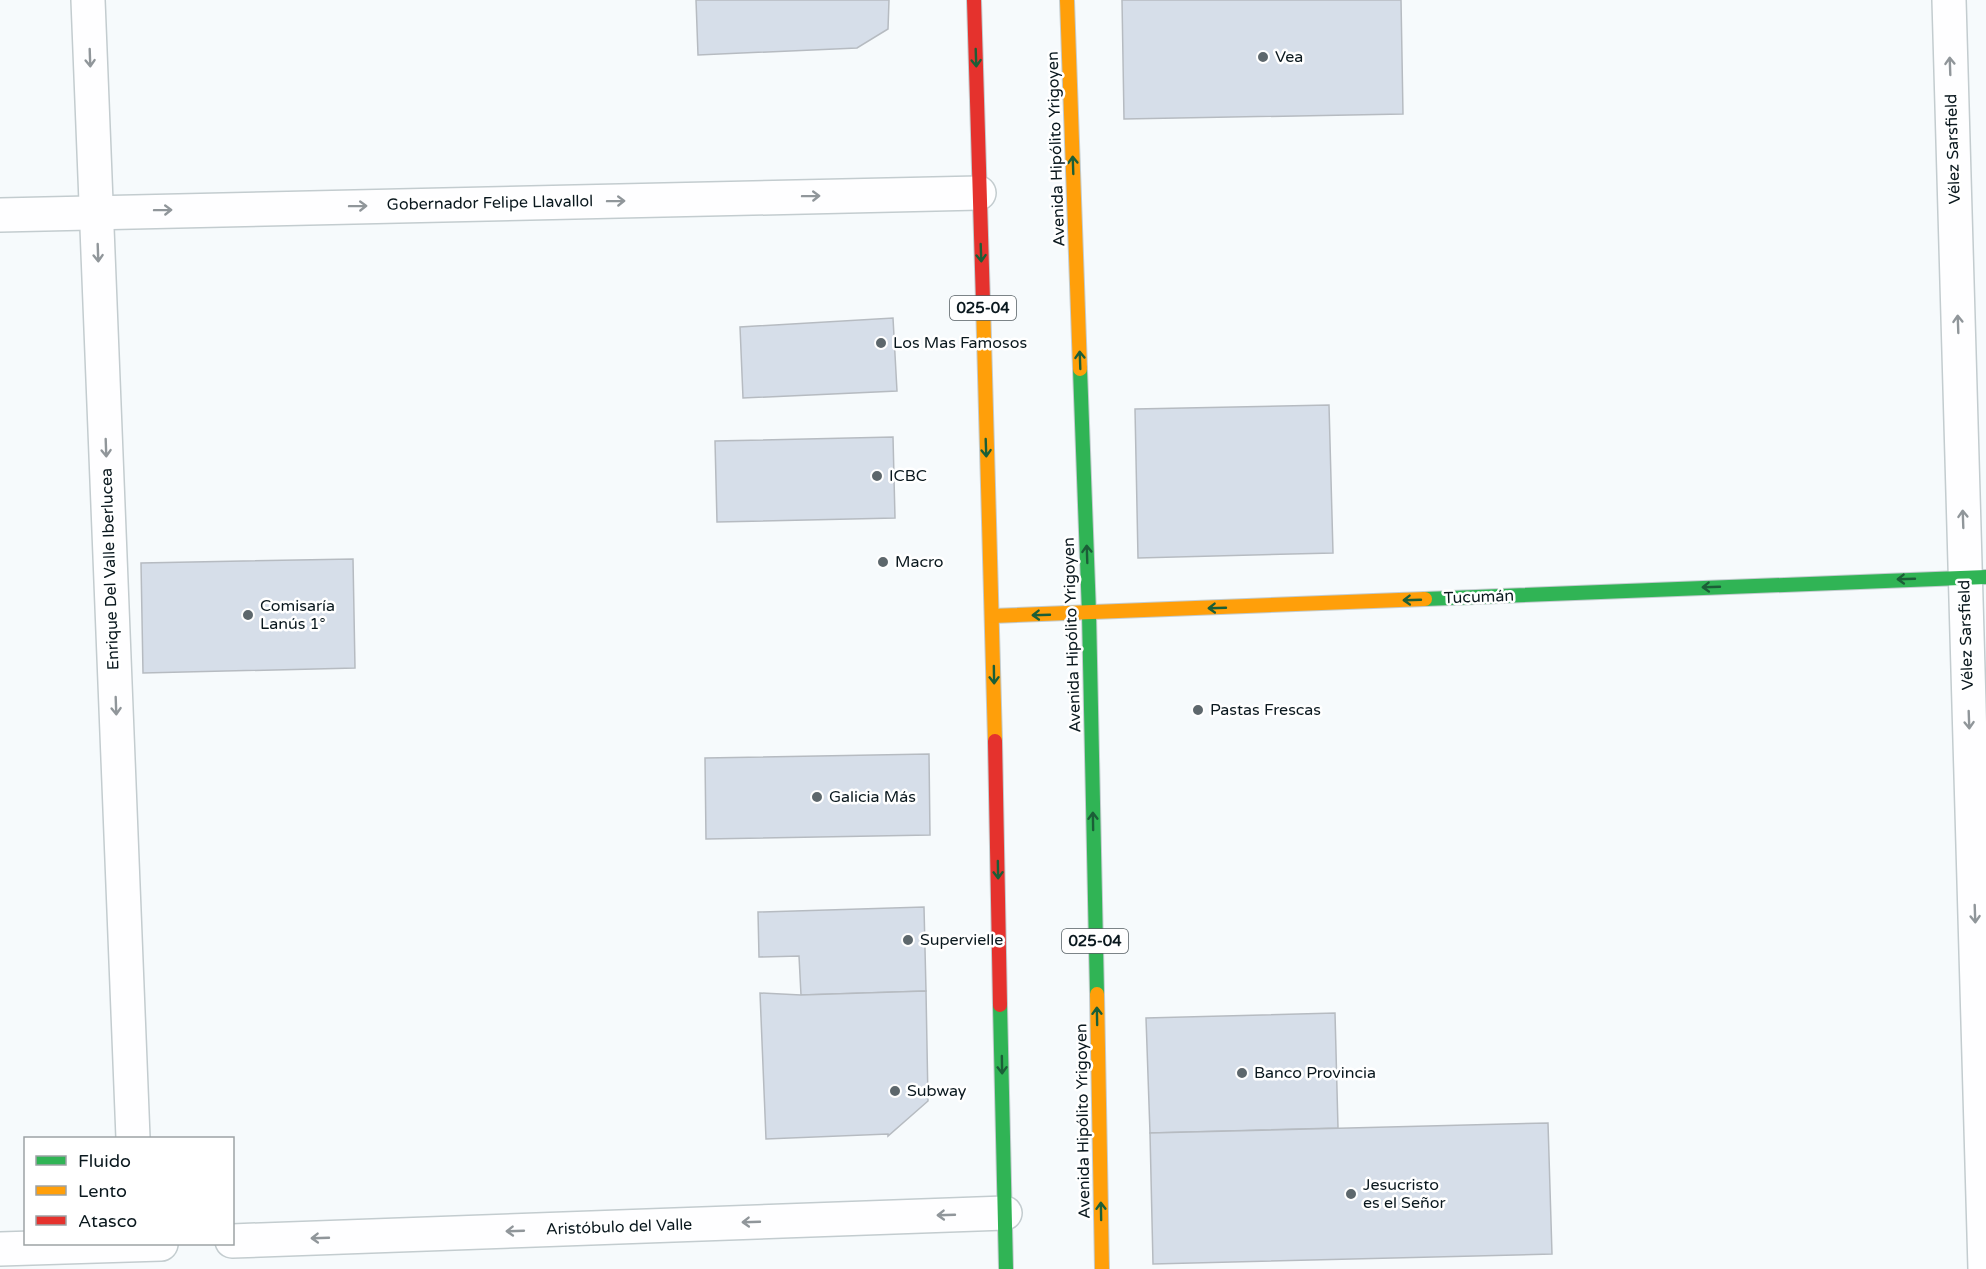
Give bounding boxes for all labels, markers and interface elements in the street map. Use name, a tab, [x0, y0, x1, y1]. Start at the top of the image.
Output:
place label: Vea	[1275, 47, 1303, 67]
one-way arrow	[85, 48, 96, 68]
one-way arrow	[970, 48, 981, 68]
marker: Vea	[1256, 50, 1270, 64]
street label: Avenida Hipólito Yrigoyen	[1043, 51, 1069, 247]
one-way arrow	[1945, 56, 1956, 76]
street label: Vélez Sarsfield	[1941, 93, 1965, 205]
one-way arrow	[1067, 155, 1079, 175]
street label: Gobernador Felipe Llavallol	[387, 191, 593, 215]
one-way arrow	[801, 191, 821, 202]
one-way arrow	[606, 195, 626, 206]
one-way arrow	[348, 200, 368, 212]
one-way arrow	[153, 205, 173, 216]
one-way arrow	[92, 243, 104, 263]
one-way arrow	[975, 243, 987, 263]
road number: 025-04	[950, 296, 1016, 320]
one-way arrow	[1952, 314, 1963, 334]
place label: Los Mas Famosos	[893, 333, 1027, 353]
marker: Los Mas Famosos	[874, 336, 888, 350]
one-way arrow	[1074, 350, 1085, 370]
one-way arrow	[100, 438, 111, 458]
one-way arrow	[981, 438, 992, 458]
place label: ICBC	[889, 466, 927, 486]
street label: Enrique Del Valle Iberlucea	[96, 468, 124, 670]
marker: ICBC	[870, 469, 884, 483]
one-way arrow	[1957, 509, 1969, 529]
street label: Avenida Hipólito Yrigoyen	[1059, 537, 1085, 733]
one-way arrow	[1081, 545, 1092, 565]
place label: Macro	[895, 552, 944, 572]
marker: Macro	[876, 555, 890, 569]
one-way arrow	[1897, 574, 1917, 585]
street label: Vélez Sarsfield	[1954, 579, 1978, 691]
one-way arrow	[1702, 582, 1722, 593]
street label: Tucumán	[1444, 586, 1514, 608]
one-way arrow	[1402, 594, 1422, 605]
place label: Comisaría Lanús 1°	[260, 596, 335, 634]
one-way arrow	[1207, 602, 1227, 613]
marker: Comisaría Lanús 1°	[241, 608, 255, 622]
one-way arrow	[1031, 609, 1051, 620]
one-way arrow	[988, 664, 999, 684]
one-way arrow	[110, 695, 121, 715]
place label: Pastas Frescas	[1210, 700, 1321, 720]
marker: Pastas Frescas	[1191, 703, 1205, 717]
one-way arrow	[1963, 709, 1975, 729]
place label: Galicia Más	[829, 787, 916, 807]
marker: Galicia Más	[810, 790, 824, 804]
one-way arrow	[1087, 811, 1099, 831]
one-way arrow	[992, 859, 1003, 879]
one-way arrow	[1969, 904, 1980, 924]
road number: 025-04	[1062, 929, 1128, 953]
place label: Supervielle	[920, 930, 1003, 950]
marker: Supervielle	[901, 933, 915, 947]
one-way arrow	[1091, 1006, 1103, 1026]
street label: Avenida Hipólito Yrigoyen	[1071, 1023, 1095, 1219]
one-way arrow	[996, 1054, 1008, 1074]
place label: Banco Provincia	[1254, 1063, 1376, 1083]
marker: Banco Provincia	[1235, 1066, 1249, 1080]
place label: Subway	[907, 1081, 967, 1101]
marker: Subway	[888, 1084, 902, 1098]
legend	[24, 1137, 234, 1245]
text: Fluido	[78, 1150, 131, 1172]
place label: Jesucristo es el Señor	[1363, 1175, 1446, 1213]
text: Lento	[78, 1180, 127, 1202]
marker: Jesucristo es el Señor	[1344, 1187, 1358, 1201]
one-way arrow	[1095, 1201, 1107, 1221]
one-way arrow	[937, 1209, 957, 1221]
text: Atasco	[78, 1210, 137, 1232]
street label: Aristóbulo del Valle	[545, 1214, 693, 1240]
one-way arrow	[742, 1216, 762, 1228]
one-way arrow	[505, 1225, 525, 1236]
one-way arrow	[310, 1232, 330, 1243]

